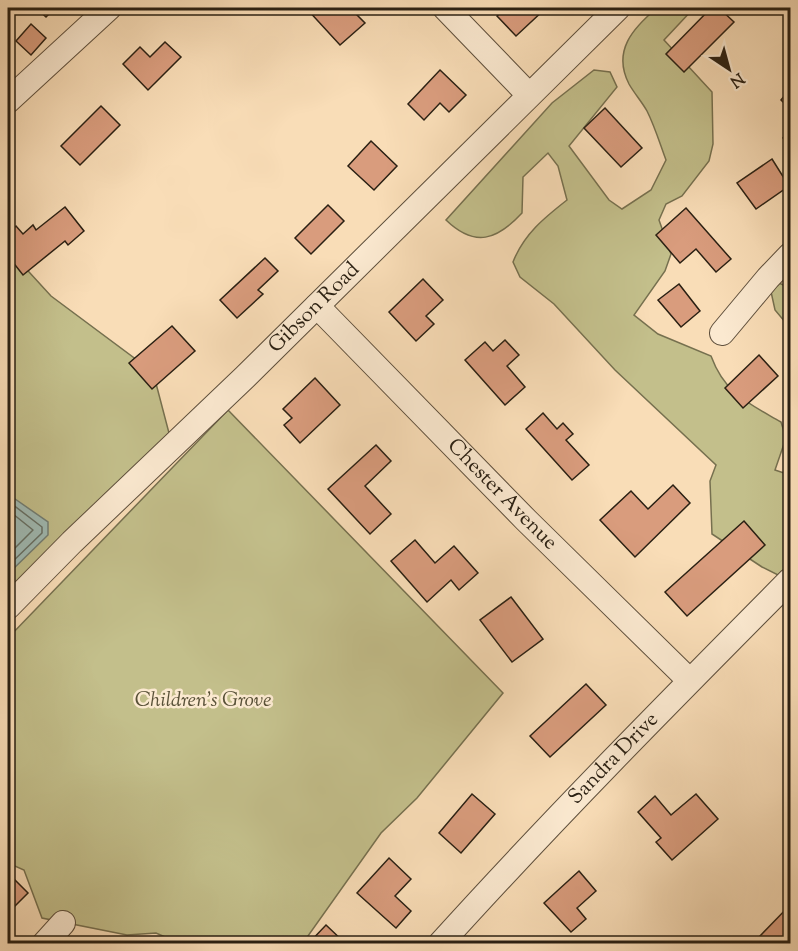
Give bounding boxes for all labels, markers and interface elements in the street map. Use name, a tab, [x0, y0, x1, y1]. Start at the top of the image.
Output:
north arrow	[699, 39, 759, 99]
text: N	[724, 66, 748, 92]
street label: Gibson Road	[262, 256, 367, 361]
street label: Chester Avenue	[439, 432, 564, 557]
park label: Children's Grove	[135, 686, 271, 716]
street label: Sandra Drive	[562, 706, 666, 812]

